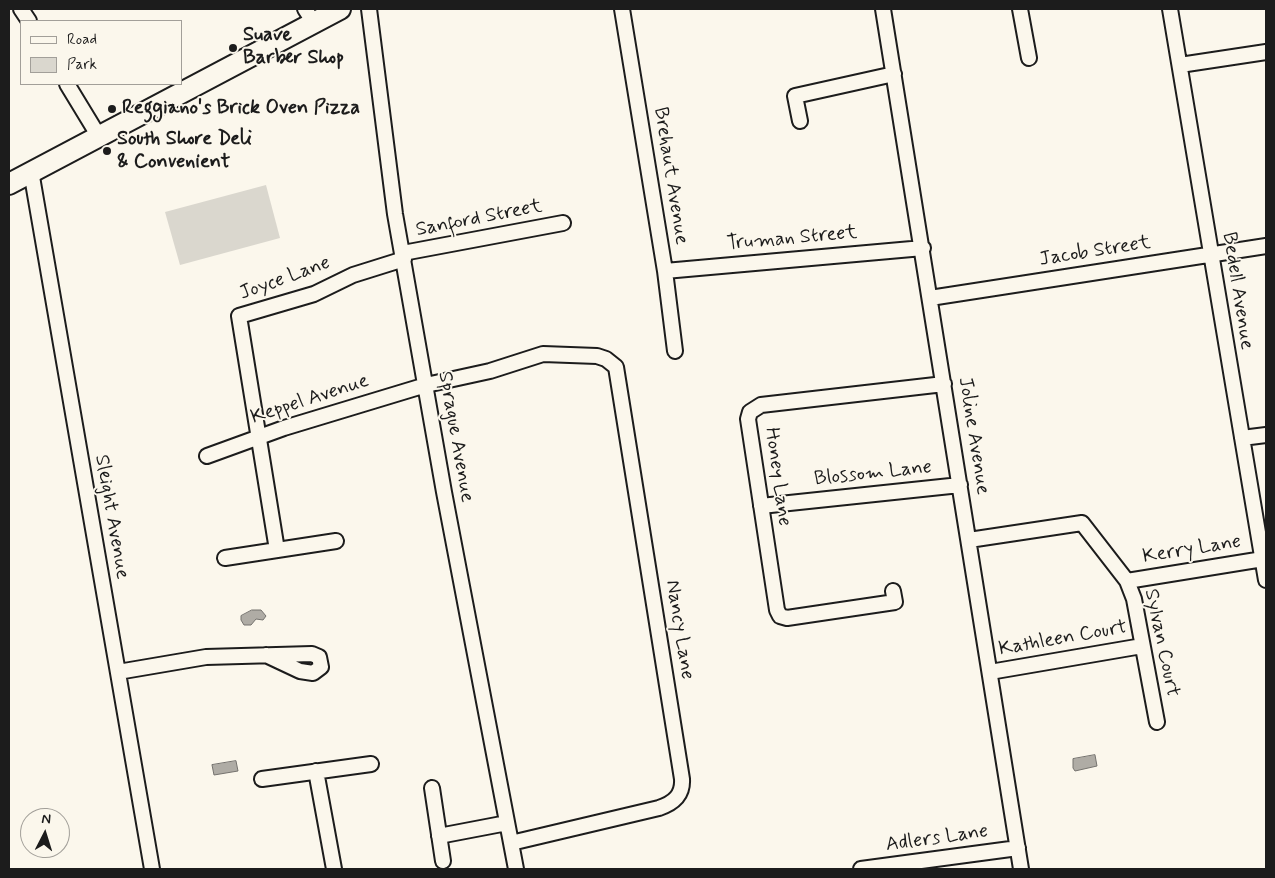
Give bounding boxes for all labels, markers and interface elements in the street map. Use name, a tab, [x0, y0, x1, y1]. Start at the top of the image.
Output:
legend	[20, 20, 182, 85]
place label: Suave Barber Shop	[243, 24, 344, 71]
text: Road	[67, 30, 97, 50]
marker: Suave Barber Shop	[227, 42, 239, 54]
text: Park	[67, 55, 97, 75]
place label: Reggiano's Brick Oven Pizza	[122, 97, 360, 121]
marker: Reggiano's Brick Oven Pizza	[106, 103, 118, 115]
street label: Brehaut Avenue	[647, 105, 693, 247]
place label: South Shore Deli & Convenient	[117, 128, 252, 175]
marker: South Shore Deli & Convenient	[101, 145, 113, 157]
street label: Sanford Street	[414, 195, 544, 243]
street label: Truman Street	[726, 221, 858, 257]
street label: Jacob Street	[1038, 231, 1152, 273]
street label: Bedell Avenue	[1216, 231, 1258, 351]
street label: Joyce Lane	[236, 252, 334, 306]
street label: Keppel Avenue	[248, 370, 372, 430]
street label: Sprague Avenue	[432, 370, 478, 504]
street label: Joline Avenue	[952, 375, 994, 497]
street label: Honey Lane	[758, 426, 796, 528]
street label: Sleight Avenue	[88, 453, 134, 581]
street label: Blossom Lane	[813, 456, 933, 492]
street label: Kerry Lane	[1141, 530, 1243, 570]
street label: Nancy Lane	[659, 579, 699, 681]
street label: Sylvan Court	[1138, 587, 1184, 699]
street label: Kathleen Court	[997, 616, 1129, 662]
north arrow	[20, 808, 70, 858]
text: N	[41, 810, 52, 828]
street label: Adlers Lane	[884, 820, 990, 858]

